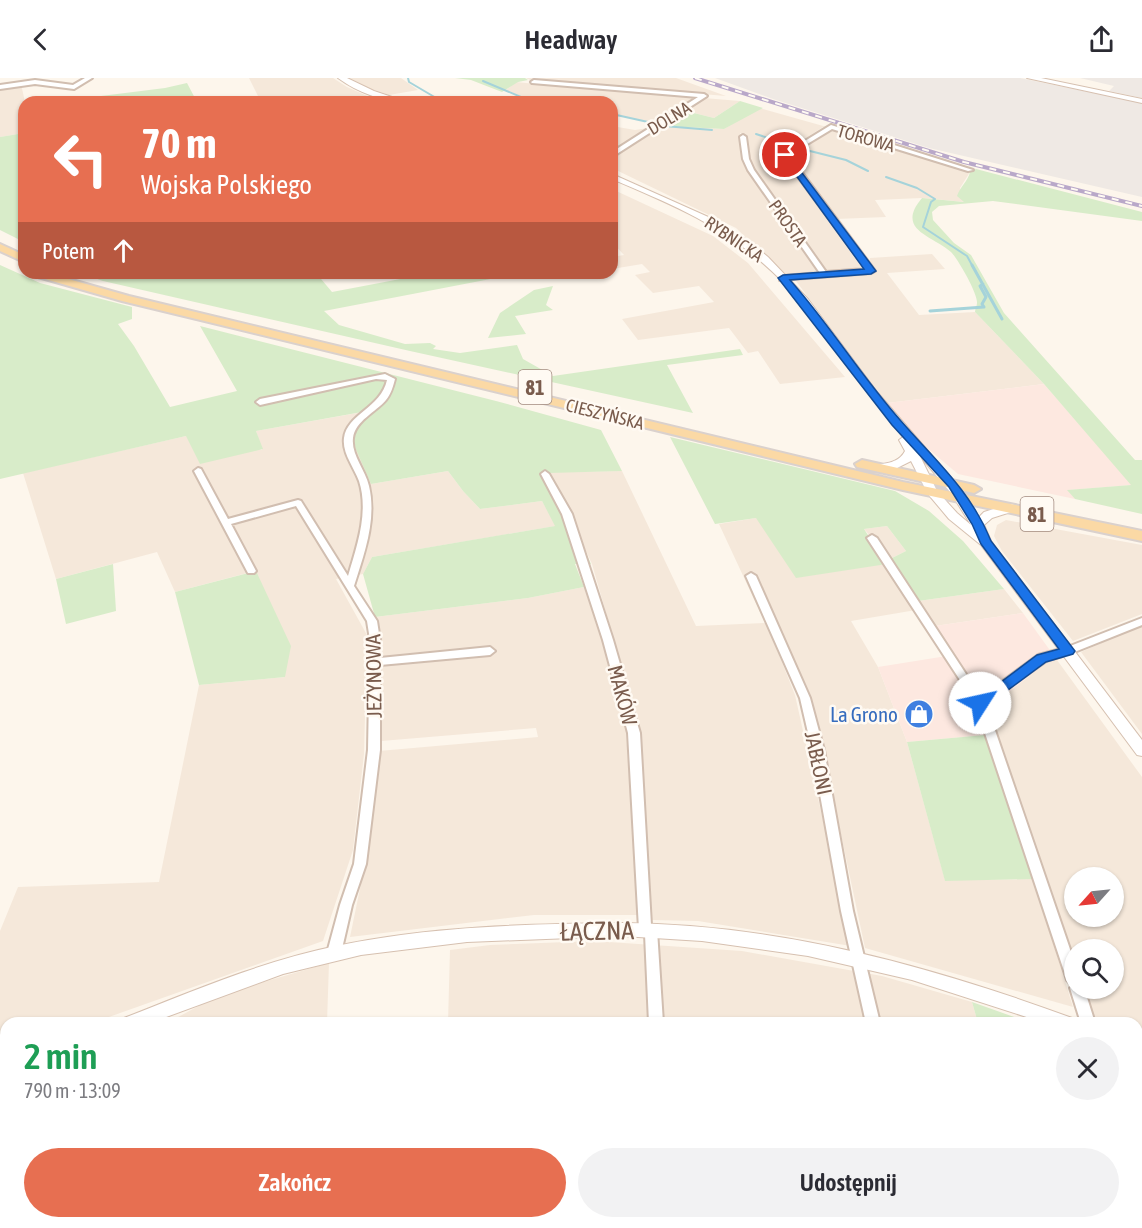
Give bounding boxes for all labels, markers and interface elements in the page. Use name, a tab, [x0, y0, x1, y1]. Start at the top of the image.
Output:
icon: back	[24, 23, 57, 56]
icon: share	[1085, 23, 1118, 56]
text: Headway	[525, 24, 617, 55]
street label: DOLNA	[643, 97, 695, 139]
text: 70 m	[141, 119, 216, 167]
icon: left	[42, 120, 120, 198]
street label: TOROWA	[835, 120, 897, 156]
pin	[759, 129, 810, 180]
icon: arrive	[768, 138, 801, 171]
text: Wojska Polskiego	[141, 169, 312, 200]
street label: PROSTA	[765, 196, 812, 250]
street label: RYBNICKA	[701, 212, 768, 266]
icon: ahead	[107, 234, 140, 267]
text: Potem	[42, 238, 95, 264]
road number: 81	[518, 370, 552, 404]
street label: CIESZYŃSKA	[564, 394, 646, 434]
road number: 81	[1020, 497, 1054, 531]
street label: JEŻYNOWA	[360, 633, 386, 718]
street label: MAKÓW	[603, 662, 643, 728]
position arrow	[948, 671, 1012, 735]
shop icon: La Grono	[903, 698, 935, 730]
place label: La Grono	[830, 702, 898, 726]
street label: JABŁONI	[801, 729, 837, 797]
north arrow	[1064, 867, 1124, 927]
map controls	[1064, 867, 1124, 999]
street label: ŁĄCZNA	[560, 915, 635, 947]
button: search	[1064, 939, 1124, 999]
text: 2 min	[24, 1035, 98, 1077]
button: close	[1056, 1037, 1119, 1100]
text: 790 m · 13:09	[24, 1079, 121, 1102]
button: Zakończ	[24, 1148, 566, 1217]
button: Udostępnij	[578, 1148, 1119, 1217]

